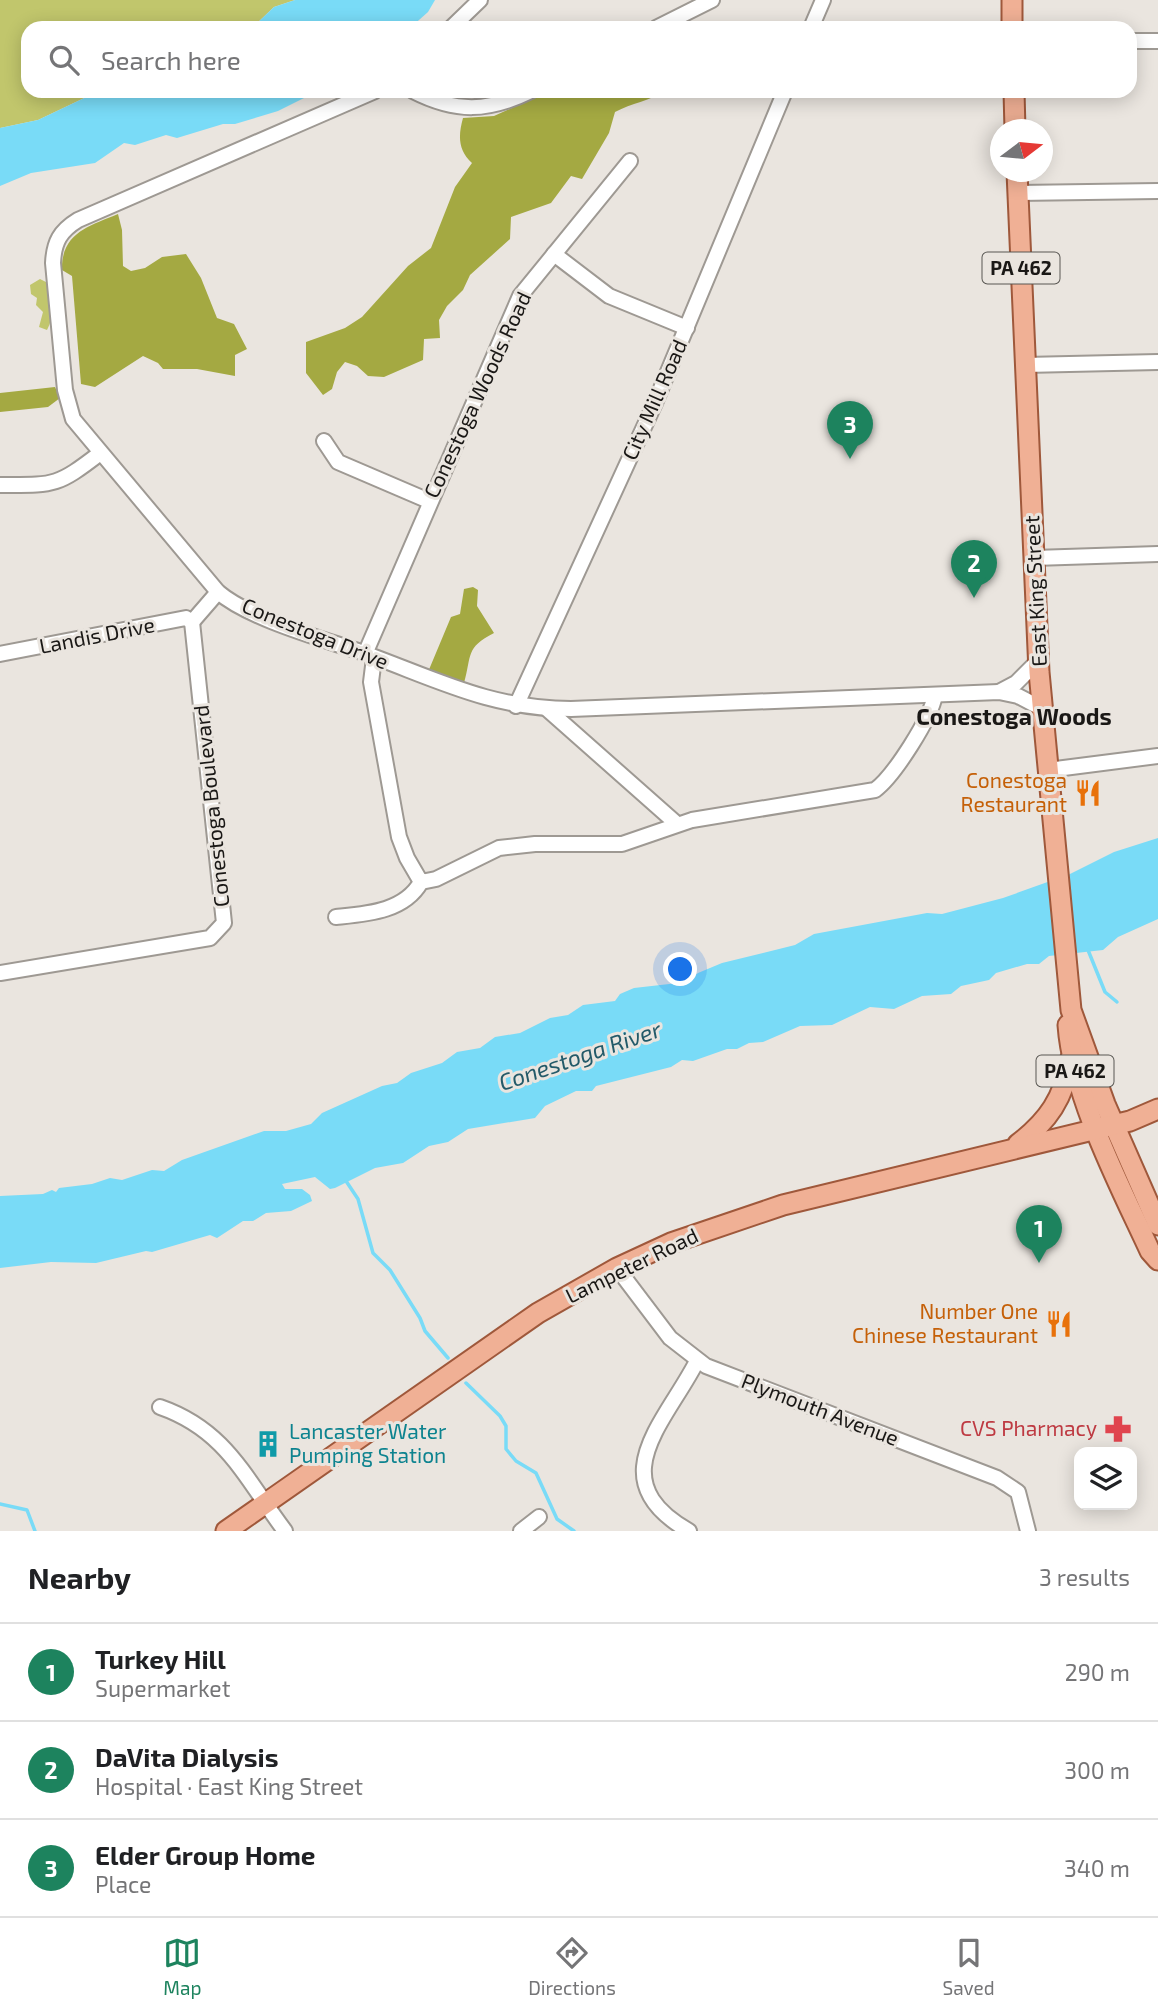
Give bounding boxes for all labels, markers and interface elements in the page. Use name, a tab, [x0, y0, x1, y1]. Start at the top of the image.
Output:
search box	[21, 21, 1137, 98]
icon: search	[45, 41, 83, 79]
text: Search here	[101, 44, 241, 75]
north arrow	[990, 119, 1053, 182]
road number: PA 462	[982, 252, 1060, 284]
street label: Conestoga Woods Road	[418, 287, 535, 501]
street label: City Mill Road	[616, 335, 691, 463]
pin: 3	[827, 401, 873, 459]
street label: East King Street	[1018, 515, 1051, 667]
pin: 2	[951, 540, 997, 598]
street label: Conestoga Drive	[239, 592, 392, 673]
street label: Landis Drive	[37, 611, 157, 658]
district label: Conestoga Woods	[916, 702, 1112, 730]
street label: Conestoga Boulevard	[187, 704, 234, 908]
place label: Conestoga Restaurant	[961, 767, 1067, 816]
restaurant icon: Conestoga Restaurant	[1073, 778, 1103, 808]
your location	[663, 952, 697, 986]
water label: Conestoga River	[495, 1014, 665, 1096]
road number: PA 462	[1036, 1056, 1114, 1086]
pin: 1	[1016, 1205, 1062, 1263]
street label: Lampeter Road	[561, 1222, 702, 1308]
place label: Number One Chinese Restaurant	[852, 1298, 1038, 1347]
restaurant icon: Number One Chinese Restaurant	[1044, 1309, 1074, 1339]
street label: Plymouth Avenue	[738, 1367, 903, 1450]
pharmacy icon: CVS Pharmacy	[1103, 1414, 1133, 1444]
place label: CVS Pharmacy	[960, 1415, 1097, 1440]
place label: Lancaster Water Pumping Station	[289, 1418, 447, 1467]
building icon: Lancaster Water Pumping Station	[253, 1429, 283, 1459]
map controls	[1074, 1447, 1137, 1510]
button: layers	[1074, 1447, 1137, 1510]
text: Nearby	[28, 1559, 131, 1595]
text: 3 results	[1039, 1563, 1130, 1591]
text: Turkey Hill	[95, 1643, 226, 1674]
text: 1	[46, 1658, 56, 1686]
text: 290 m	[1065, 1658, 1130, 1686]
text: Supermarket	[95, 1674, 230, 1702]
text: DaVita Dialysis	[95, 1741, 279, 1772]
text: 2	[44, 1756, 58, 1784]
text: 300 m	[1064, 1756, 1130, 1784]
text: Hospital · East King Street	[95, 1772, 363, 1800]
text: Elder Group Home	[95, 1839, 316, 1870]
text: 3	[44, 1854, 58, 1882]
text: 340 m	[1064, 1854, 1130, 1882]
text: Place	[95, 1870, 151, 1898]
tab: Map	[163, 1934, 201, 1999]
tab: Directions	[528, 1934, 616, 1999]
tab: Saved	[942, 1934, 995, 1999]

